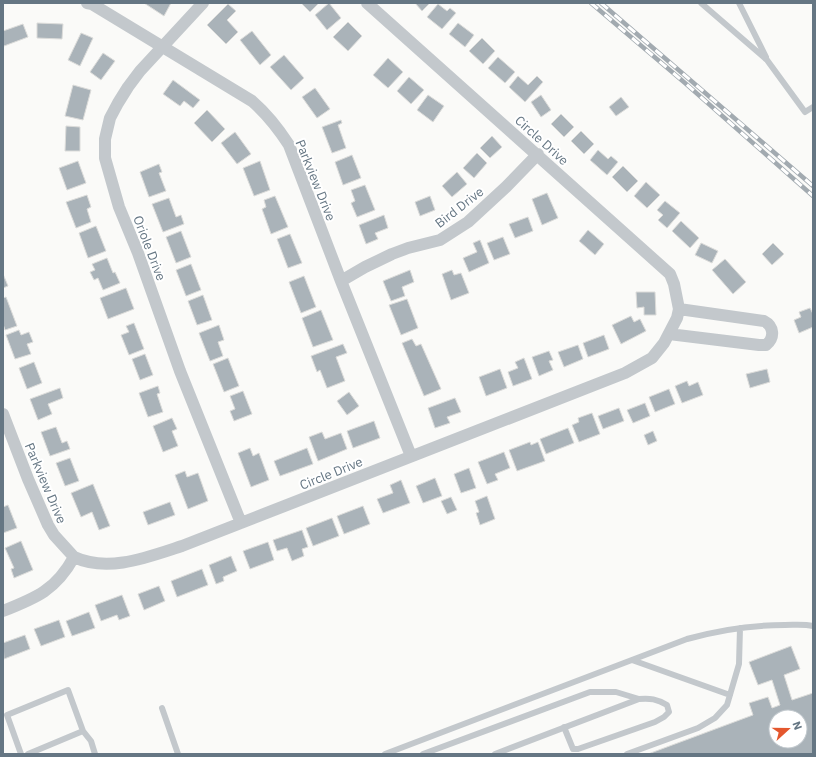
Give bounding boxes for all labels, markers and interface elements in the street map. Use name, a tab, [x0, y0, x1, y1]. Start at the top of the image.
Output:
street label: Circle Drive	[511, 112, 572, 169]
street label: Parkview Drive	[292, 137, 340, 223]
street label: Bird Drive	[432, 183, 487, 232]
street label: Oriole Drive	[129, 213, 170, 283]
street label: Parkview Drive	[21, 440, 70, 526]
street label: Circle Drive	[297, 453, 365, 494]
north arrow	[768, 709, 808, 749]
text: N	[789, 719, 805, 732]

